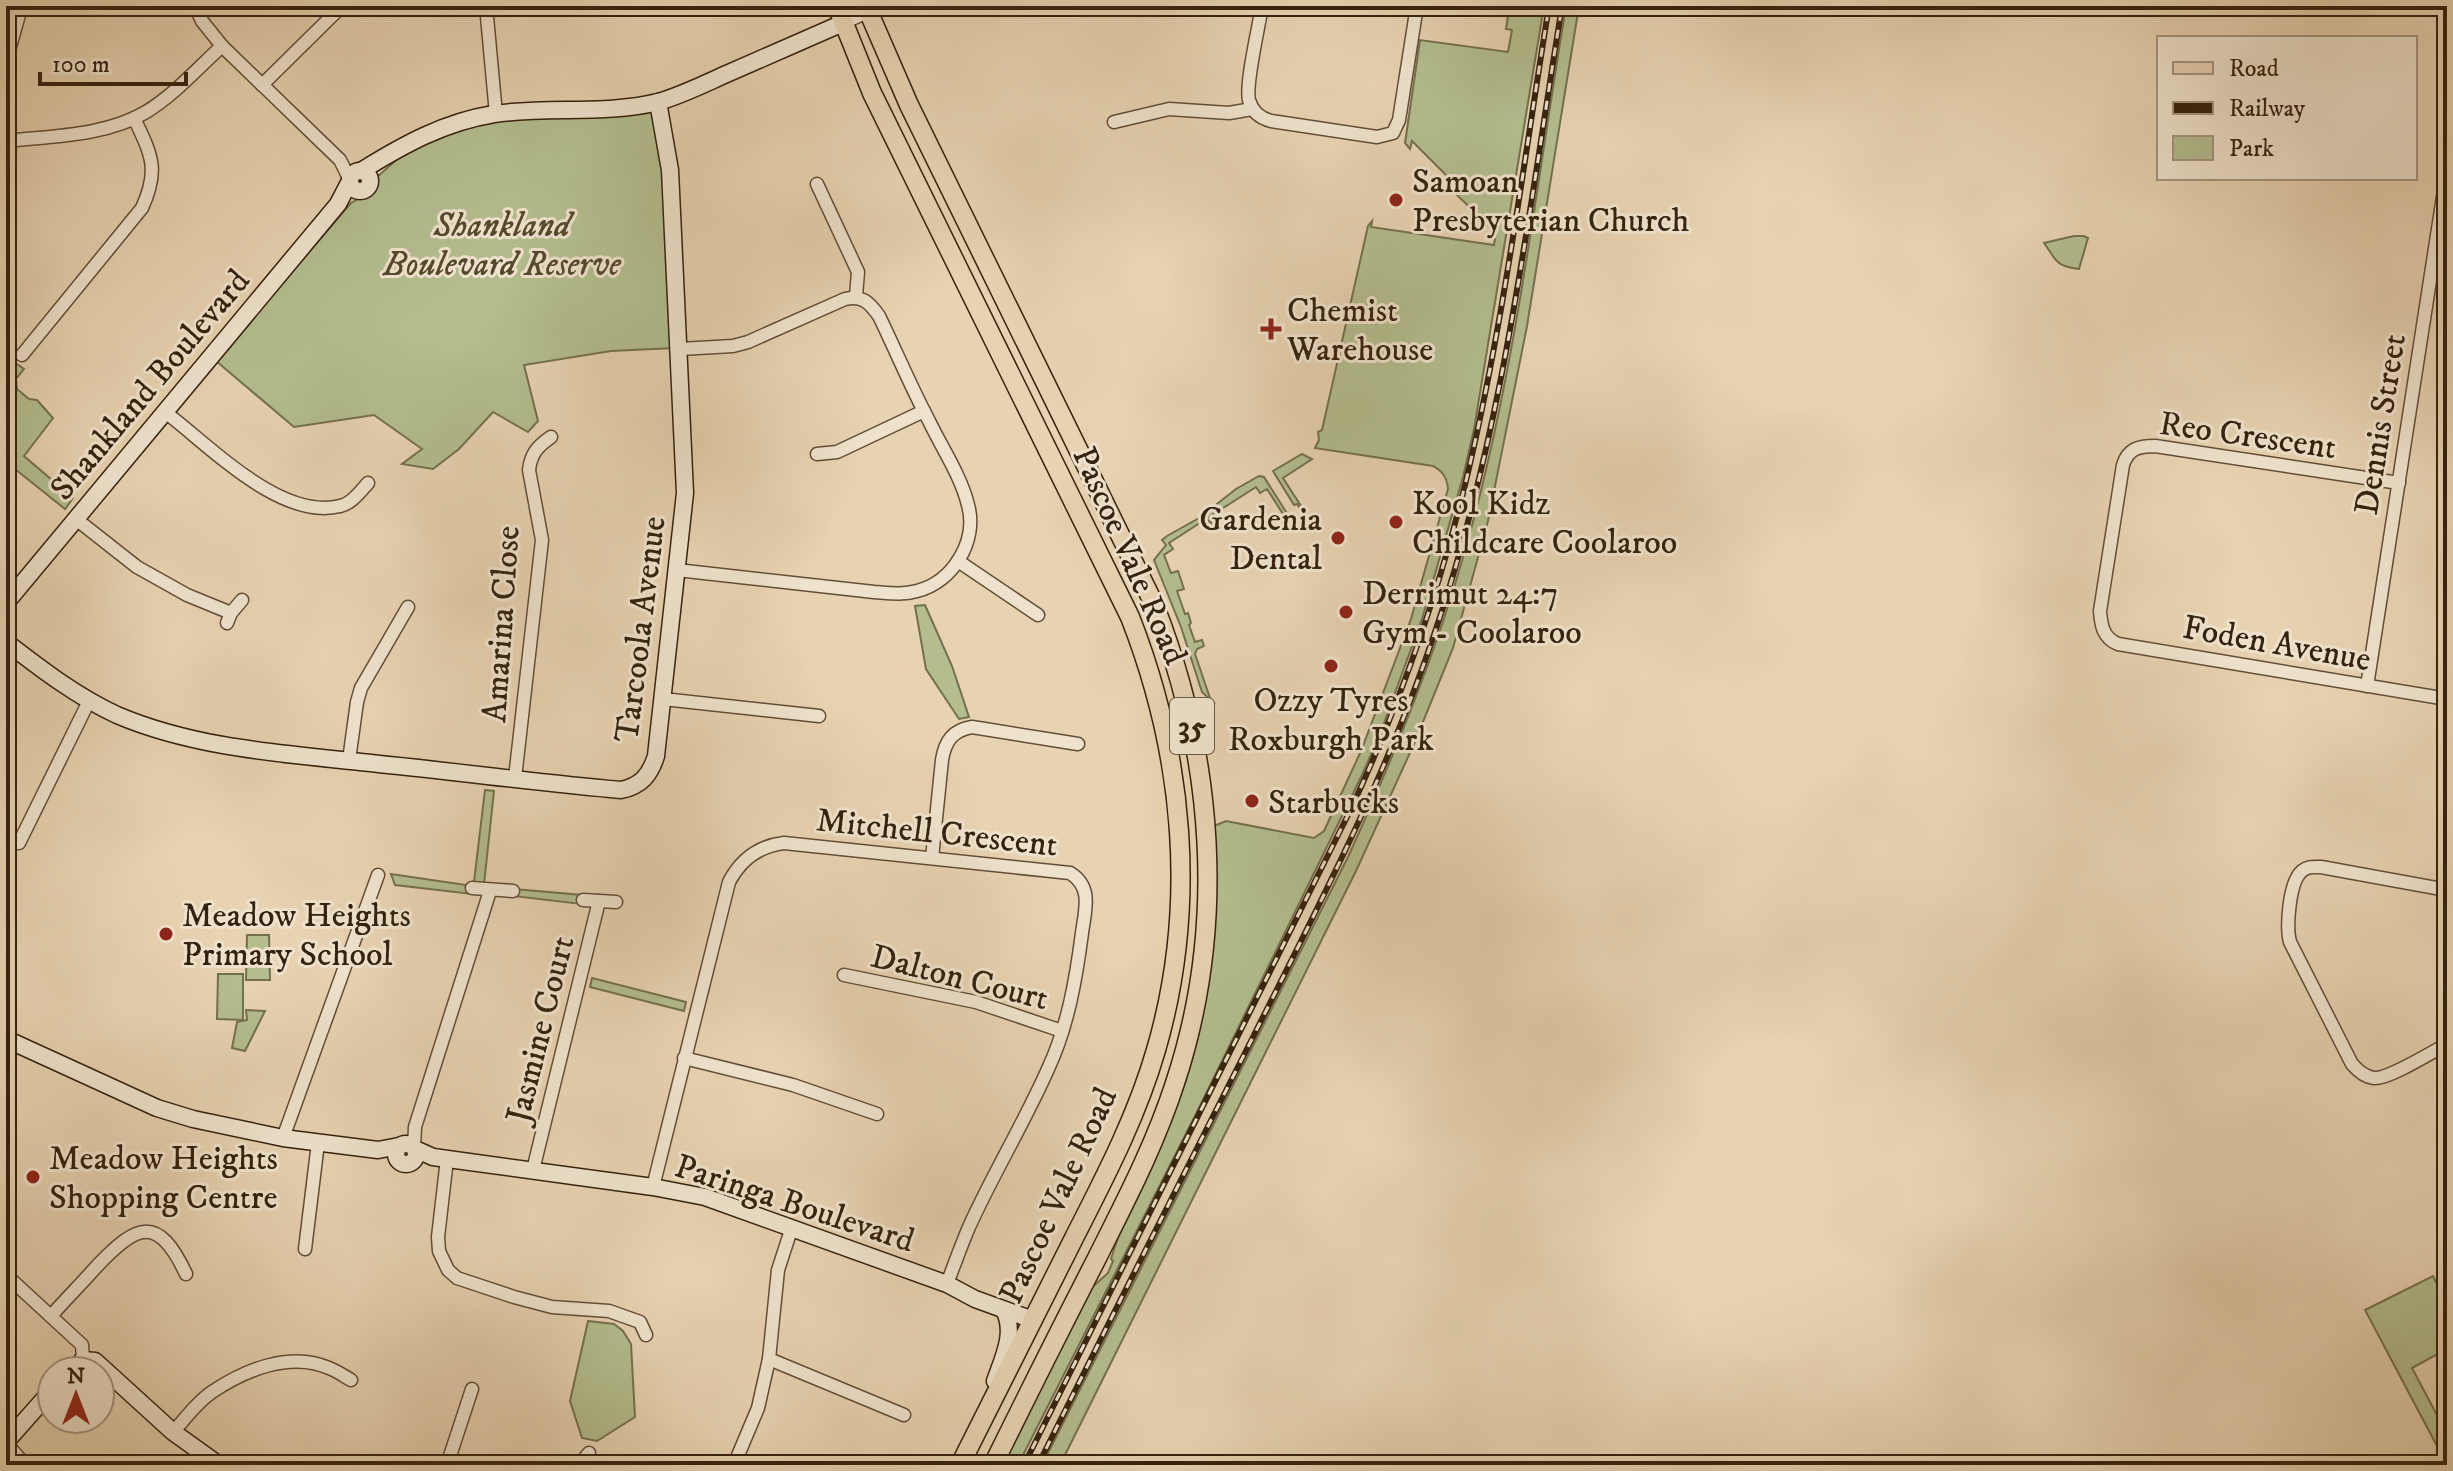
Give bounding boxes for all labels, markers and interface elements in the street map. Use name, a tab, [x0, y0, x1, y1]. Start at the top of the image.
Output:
scale bar	[40, 36, 186, 86]
legend	[2157, 36, 2417, 180]
text: 100 m	[52, 50, 110, 80]
text: Road	[2229, 54, 2279, 84]
text: Railway	[2229, 94, 2306, 124]
text: Park	[2229, 134, 2274, 164]
place label: Samoan Presbyterian Church	[1412, 161, 1690, 242]
marker: Samoan Presbyterian Church	[1387, 191, 1405, 209]
park label: Shankland Boulevard Reserve	[382, 205, 622, 286]
street label: Shankland Boulevard	[42, 261, 259, 509]
place label: Chemist Warehouse	[1286, 290, 1433, 371]
marker: Chemist Warehouse	[1262, 320, 1280, 338]
street label: Dennis Street	[2346, 331, 2416, 518]
street label: Reo Crescent	[2157, 403, 2339, 469]
street label: Pascoe Vale Road	[1062, 440, 1196, 671]
place label: Kool Kidz Childcare Coolaroo	[1412, 483, 1677, 564]
place label: Gardenia Dental	[1199, 499, 1323, 580]
marker: Kool Kidz Childcare Coolaroo	[1387, 513, 1405, 531]
street label: Tarcoola Avenue	[606, 514, 676, 745]
street label: Amarina Close	[474, 524, 530, 724]
marker: Gardenia Dental	[1329, 529, 1347, 547]
place label: Derrimut 24:7 Gym - Coolaroo	[1362, 573, 1582, 654]
marker: Derrimut 24:7 Gym - Coolaroo	[1337, 603, 1355, 621]
street label: Foden Avenue	[2179, 607, 2374, 681]
marker: Ozzy Tyres Roxburgh Park	[1322, 657, 1340, 675]
place label: Ozzy Tyres Roxburgh Park	[1228, 680, 1434, 761]
road number: 35	[1170, 698, 1214, 754]
place label: Starbucks	[1268, 782, 1399, 824]
marker: Starbucks	[1243, 792, 1261, 810]
street label: Mitchell Crescent	[814, 799, 1060, 867]
place label: Meadow Heights Primary School	[182, 895, 411, 976]
marker: Meadow Heights Primary School	[157, 925, 175, 943]
street label: Jasmine Court	[497, 932, 584, 1130]
street label: Dalton Court	[866, 936, 1053, 1020]
street label: Pascoe Vale Road	[990, 1081, 1127, 1311]
place label: Meadow Heights Shopping Centre	[49, 1138, 278, 1219]
street label: Paringa Boulevard	[669, 1145, 919, 1262]
marker: Meadow Heights Shopping Centre	[24, 1168, 42, 1186]
north arrow	[36, 1355, 116, 1435]
text: N	[67, 1363, 85, 1390]

